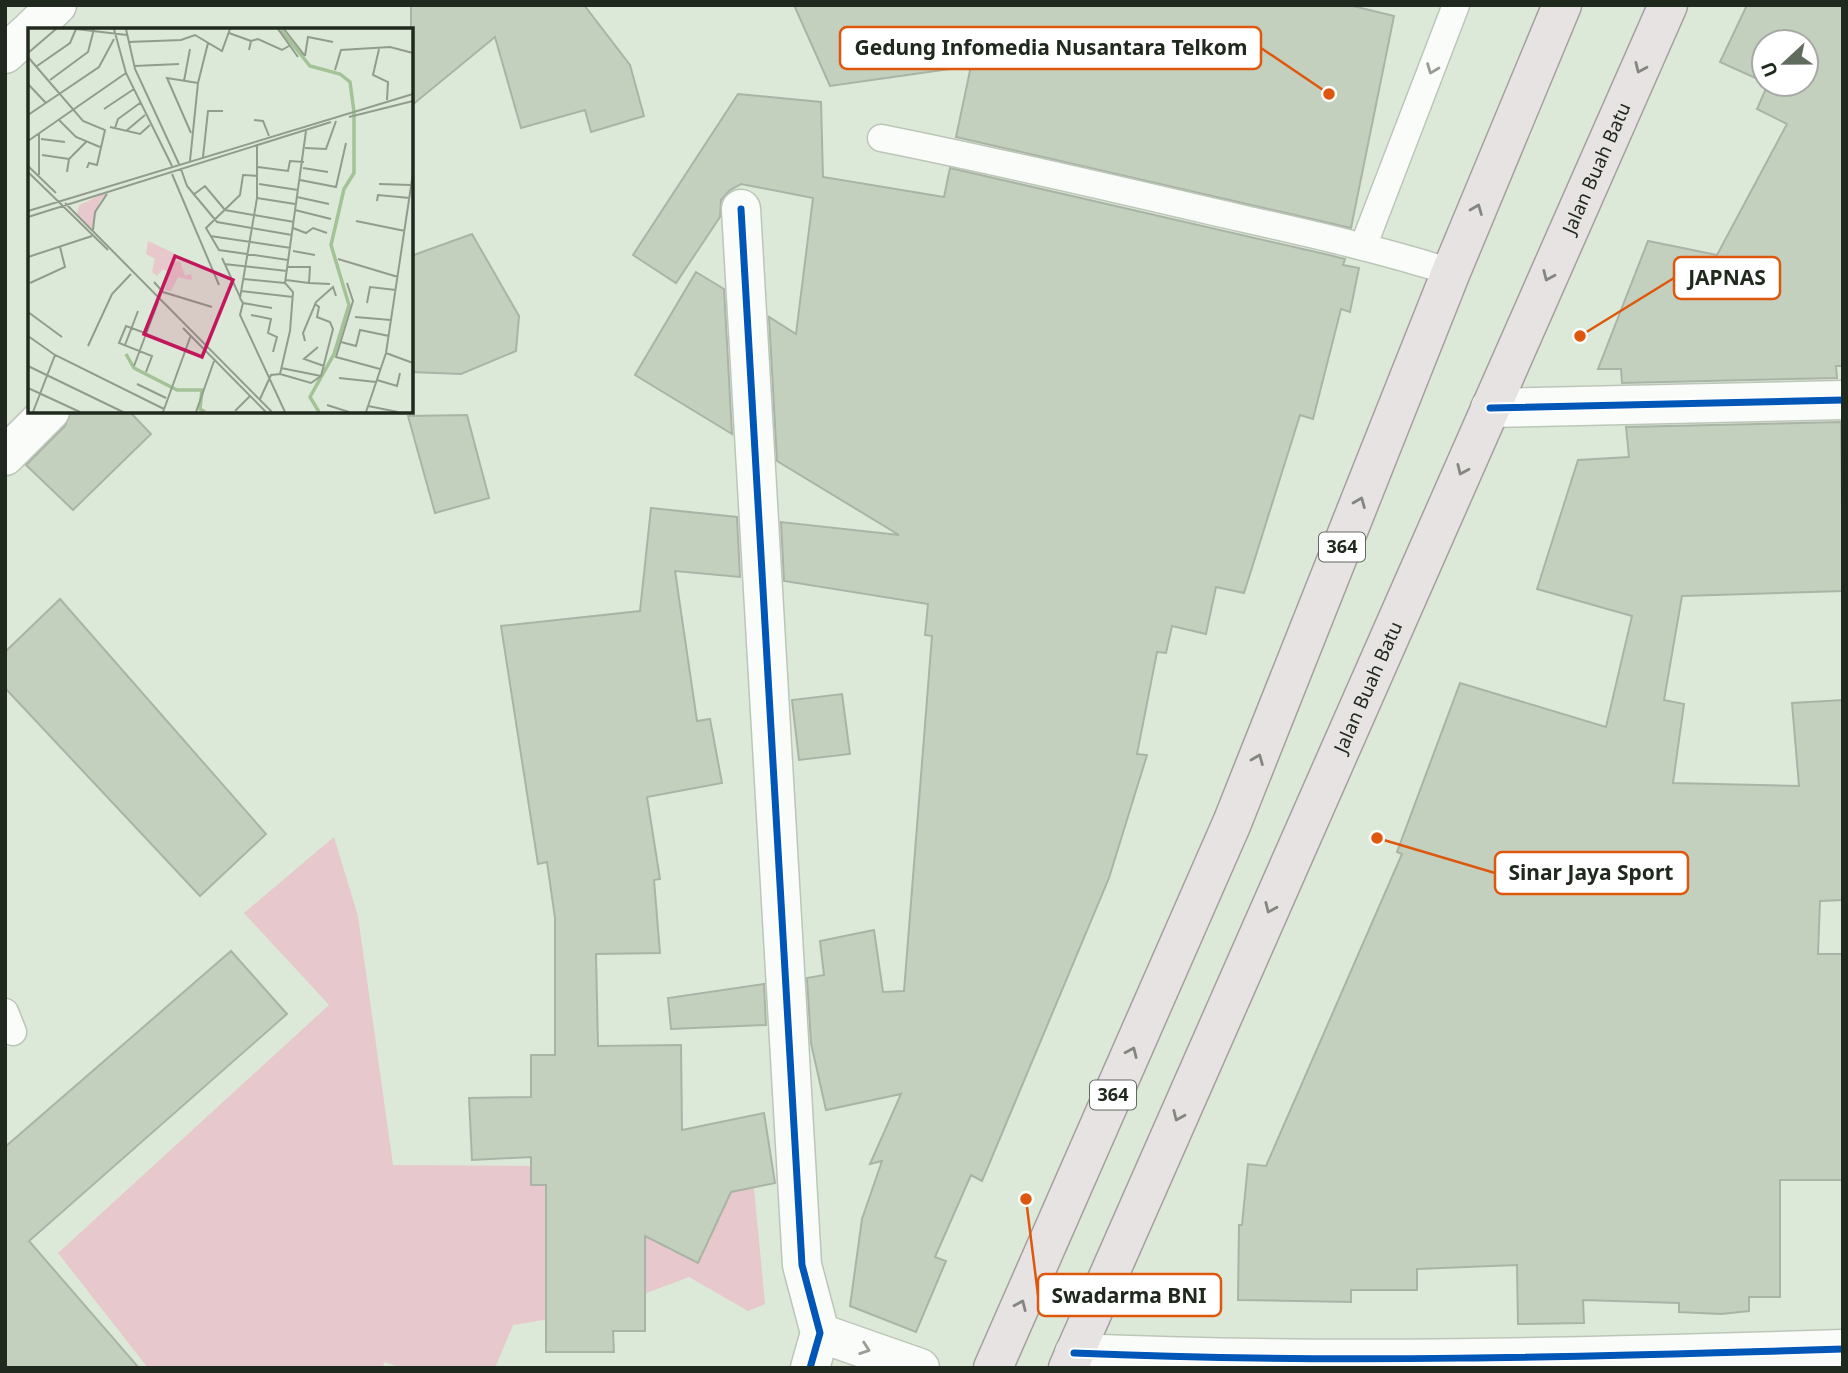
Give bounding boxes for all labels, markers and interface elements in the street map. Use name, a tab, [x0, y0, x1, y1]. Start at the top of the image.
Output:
callout: Gedung Infomedia Nusantara Telkom	[840, 27, 1261, 69]
inset map	[28, 28, 413, 413]
north arrow	[1750, 28, 1820, 98]
text: Gedung Infomedia Nusantara Telkom	[855, 33, 1247, 61]
text: U	[1754, 58, 1784, 81]
one-way arrow	[1634, 60, 1648, 73]
one-way arrow	[1426, 62, 1440, 74]
street label: Jalan Buah Batu	[1555, 98, 1637, 240]
one-way arrow	[1469, 203, 1483, 215]
callout: JAPNAS	[1674, 257, 1780, 299]
text: JAPNAS	[1686, 263, 1766, 291]
one-way arrow	[1543, 269, 1557, 281]
one-way arrow	[1457, 464, 1471, 476]
one-way arrow	[1351, 497, 1365, 509]
road number: 364	[1319, 532, 1365, 562]
street label: Jalan Buah Batu	[1327, 617, 1408, 759]
one-way arrow	[1249, 754, 1263, 766]
callout: Sinar Jaya Sport	[1495, 852, 1688, 894]
text: Sinar Jaya Sport	[1509, 858, 1673, 886]
one-way arrow	[1264, 900, 1278, 913]
one-way arrow	[1124, 1047, 1138, 1059]
road number: 364	[1090, 1080, 1136, 1110]
one-way arrow	[1172, 1109, 1186, 1121]
callout: Swadarma BNI	[1038, 1274, 1221, 1316]
text: Swadarma BNI	[1051, 1281, 1207, 1309]
one-way arrow	[1012, 1300, 1026, 1312]
one-way arrow	[858, 1341, 870, 1355]

